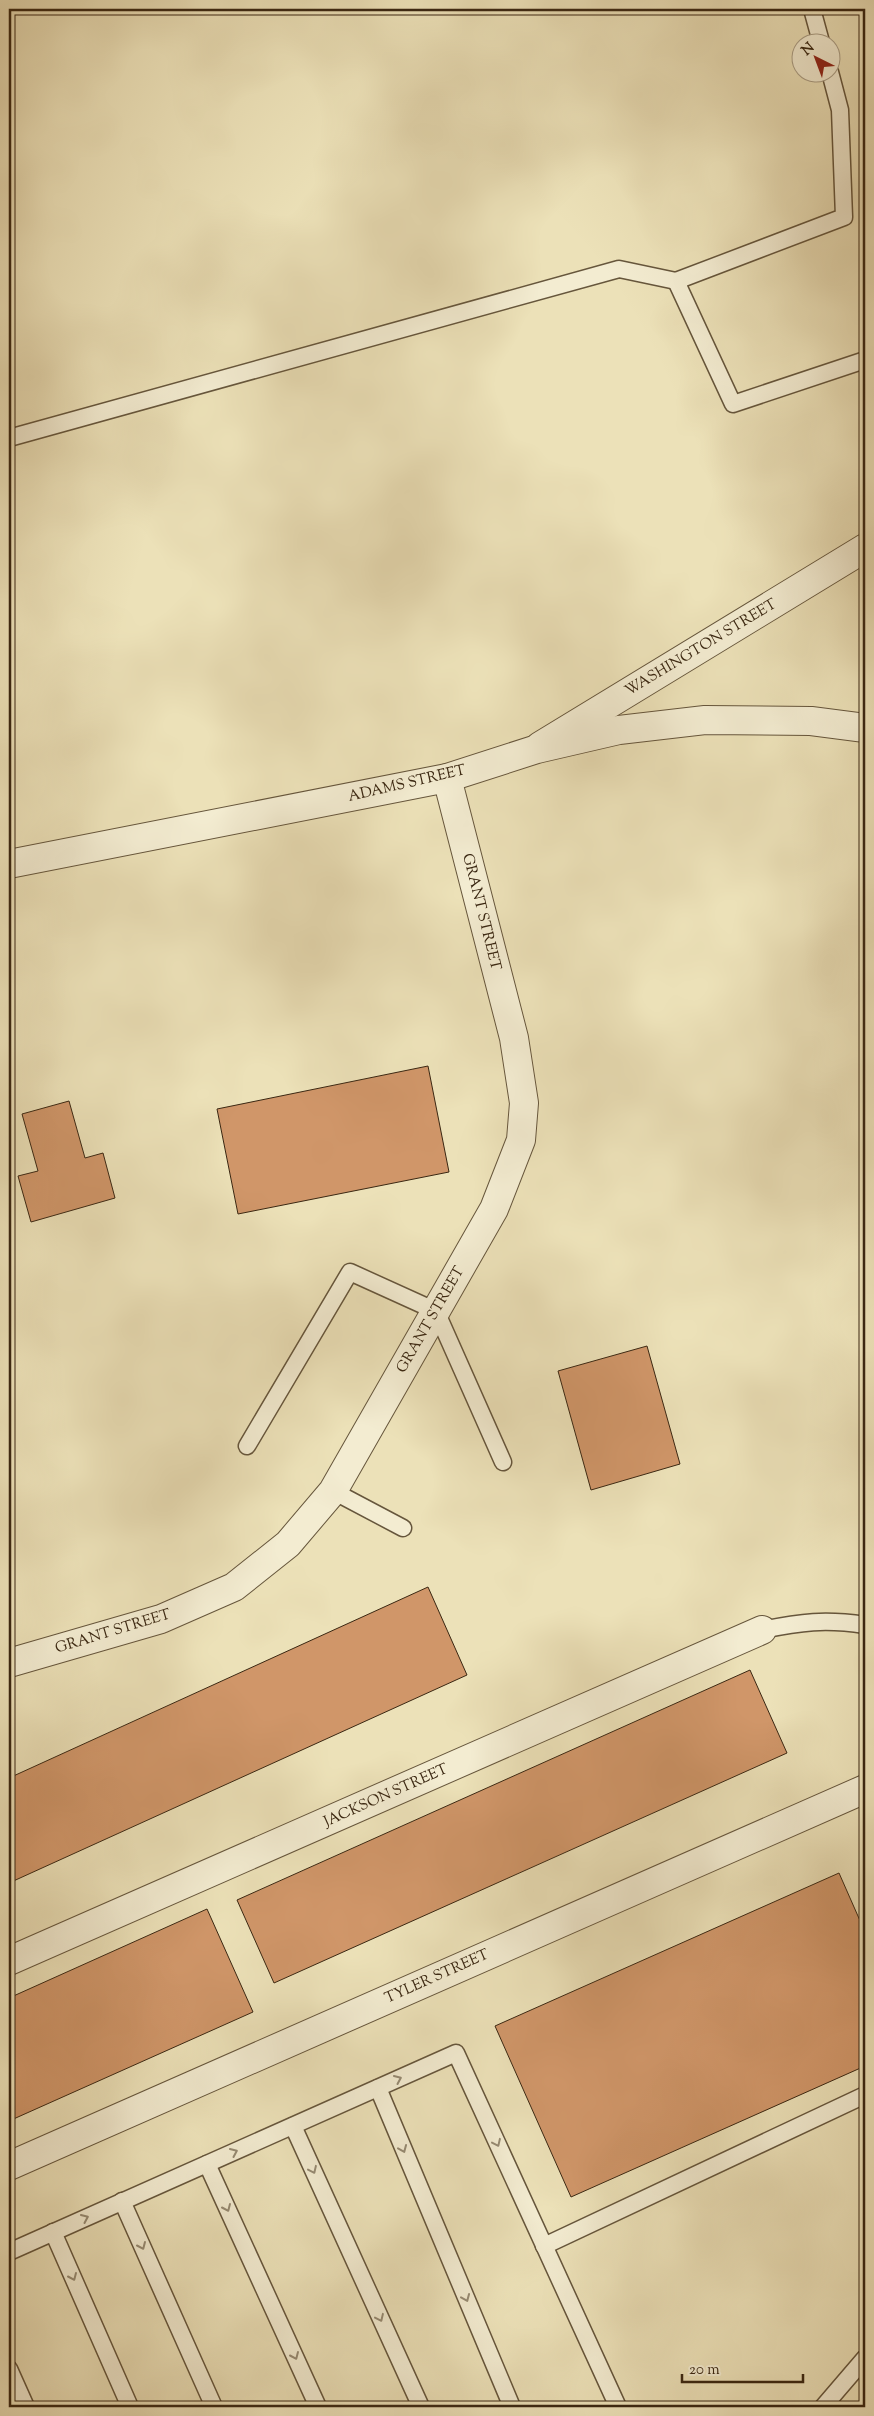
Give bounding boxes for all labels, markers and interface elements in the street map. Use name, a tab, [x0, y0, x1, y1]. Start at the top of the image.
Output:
north arrow	[792, 32, 842, 82]
text: N	[798, 39, 819, 61]
street label: WASHINGTON STREET	[621, 594, 781, 702]
street label: ADAMS STREET	[346, 760, 468, 808]
street label: GRANT STREET	[456, 851, 506, 973]
street label: GRANT STREET	[392, 1262, 470, 1377]
street label: GRANT STREET	[53, 1604, 174, 1660]
street label: JACKSON STREET	[320, 1759, 452, 1833]
street label: TYLER STREET	[381, 1944, 493, 2009]
one-way arrow	[393, 2074, 402, 2085]
one-way arrow	[491, 2138, 502, 2147]
one-way arrow	[397, 2144, 408, 2153]
one-way arrow	[229, 2147, 238, 2158]
one-way arrow	[306, 2165, 317, 2174]
one-way arrow	[221, 2203, 232, 2212]
one-way arrow	[80, 2213, 89, 2224]
one-way arrow	[136, 2241, 147, 2250]
one-way arrow	[66, 2272, 77, 2281]
one-way arrow	[461, 2294, 471, 2302]
one-way arrow	[374, 2313, 385, 2322]
one-way arrow	[288, 2351, 299, 2360]
scale bar	[682, 2351, 803, 2383]
text: 20 m	[689, 2360, 720, 2381]

